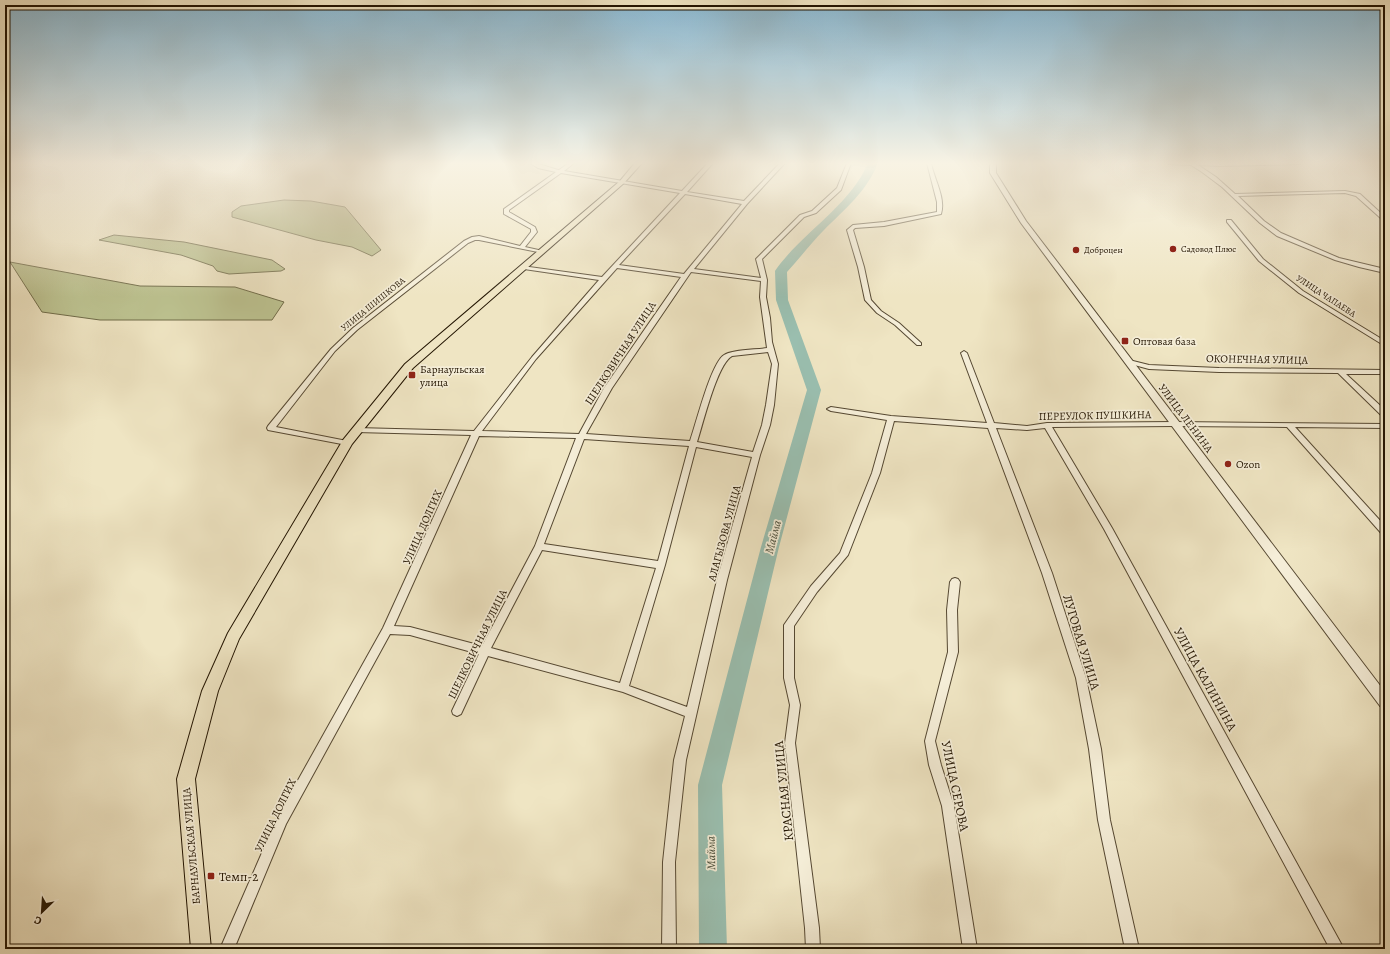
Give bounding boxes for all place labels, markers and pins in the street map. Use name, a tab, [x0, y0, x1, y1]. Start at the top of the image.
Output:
place label: Садовод Плюс	[1181, 243, 1236, 255]
place label: Доброцен	[1084, 244, 1123, 256]
marker: Садовод Плюс	[1168, 244, 1178, 254]
marker: Доброцен	[1071, 245, 1081, 255]
place label: Оптовая база	[1133, 334, 1197, 349]
marker: Оптовая база	[1120, 336, 1130, 346]
place label: Барнаульская улица	[419, 362, 485, 390]
marker: Барнаульская улица	[407, 370, 417, 380]
place label: Ozon	[1236, 457, 1260, 472]
marker: Ozon	[1223, 459, 1233, 469]
place label: Темп-2	[219, 868, 258, 885]
marker: Темп-2	[206, 871, 216, 881]

